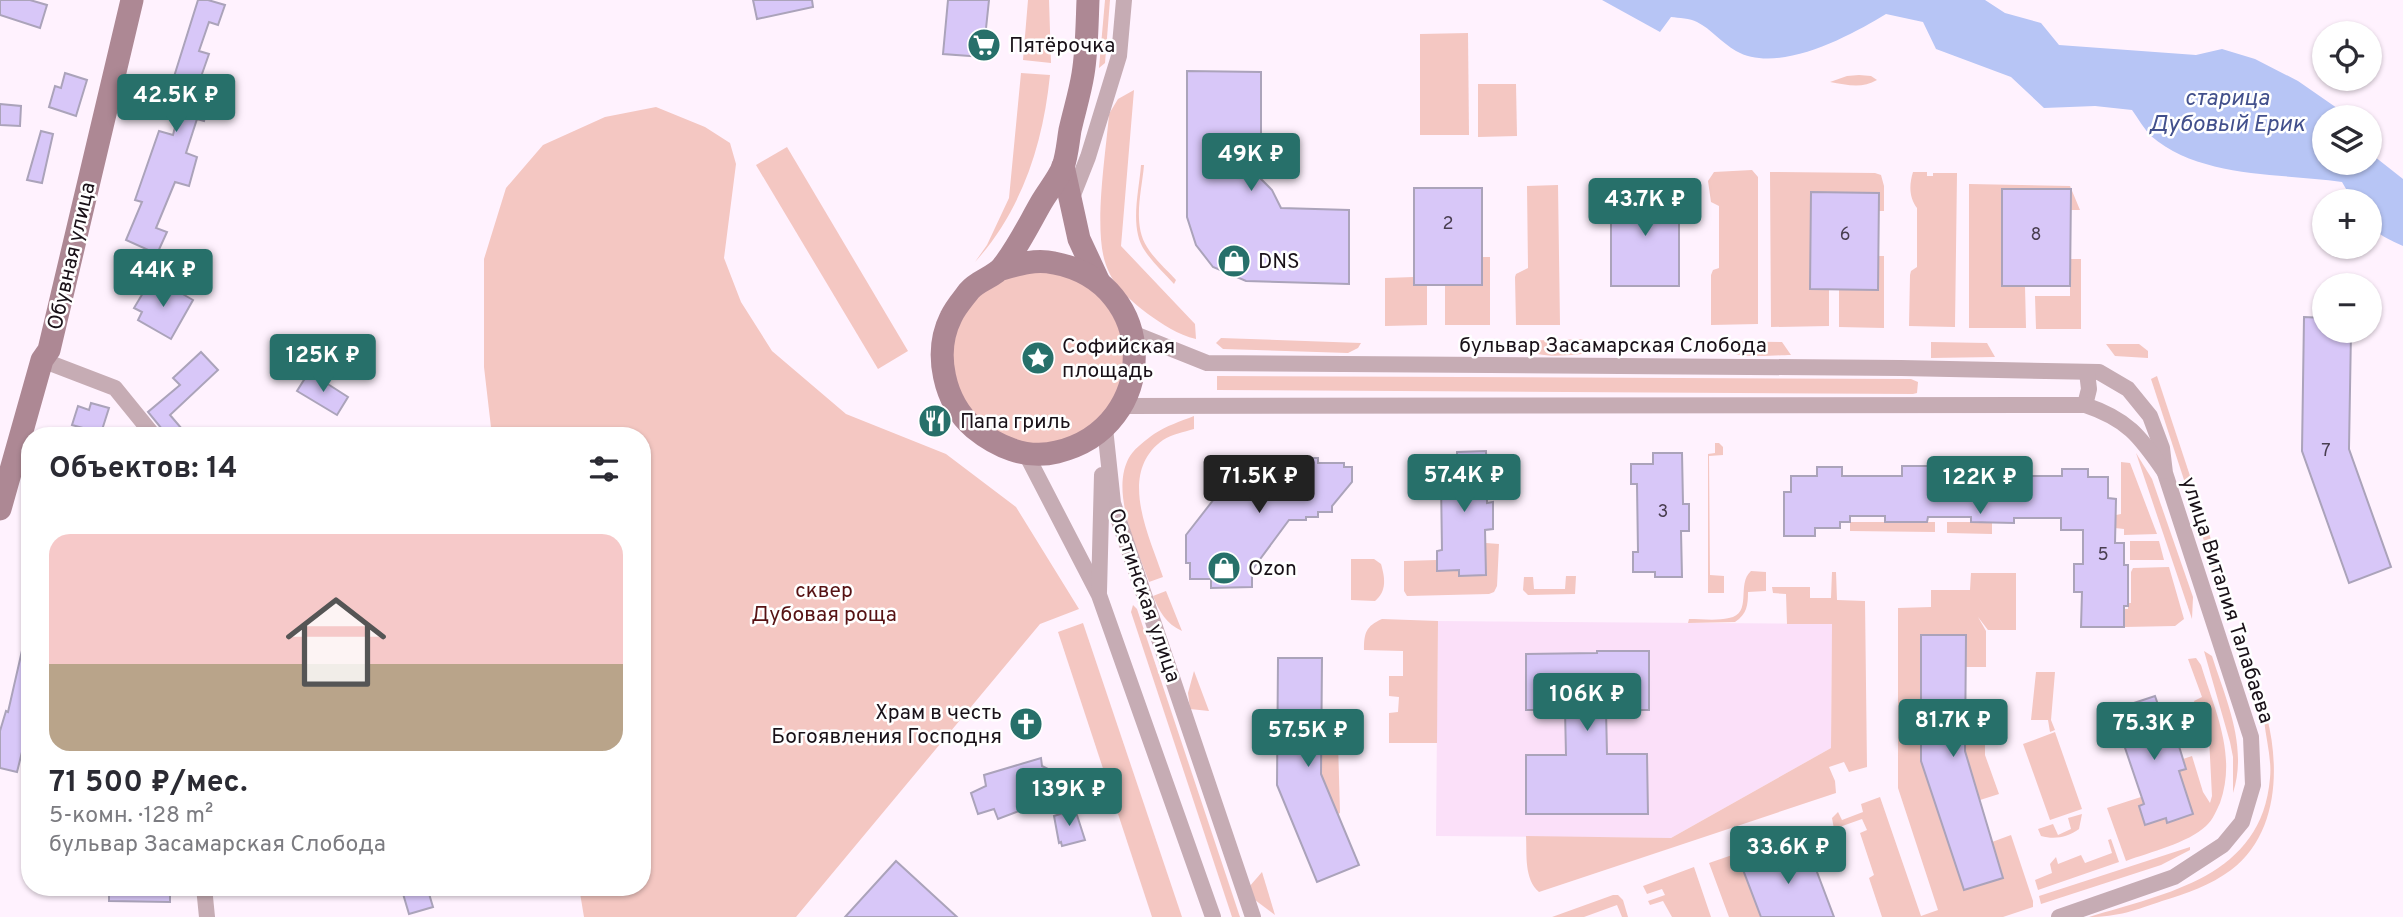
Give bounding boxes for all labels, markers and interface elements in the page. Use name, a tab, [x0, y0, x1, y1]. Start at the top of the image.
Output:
map controls	[2312, 21, 2382, 343]
button: locate	[2312, 21, 2382, 91]
supermarket icon: Пятёрочка	[965, 26, 1003, 64]
place label: Пятёрочка	[1009, 33, 1115, 60]
pin: 42.5K ₽	[111, 74, 241, 134]
text: 42.5K ₽	[133, 82, 219, 111]
water label: старица Дубовый Ерик	[2149, 85, 2306, 140]
button: layers	[2312, 105, 2382, 175]
pin: 49K ₽	[1202, 134, 1300, 193]
text: 49K ₽	[1218, 141, 1284, 170]
pin: 43.7K ₽	[1580, 178, 1710, 238]
street label: Обувная улица	[42, 180, 103, 333]
text: 43.7K ₽	[1604, 186, 1686, 215]
button: +	[2312, 189, 2382, 259]
house number: 2	[1442, 213, 1454, 236]
house number: 6	[1840, 224, 1850, 247]
house number: 8	[2031, 224, 2042, 247]
shop icon: DNS	[1215, 242, 1253, 280]
place label: DNS	[1258, 249, 1300, 276]
pin: 44K ₽	[114, 250, 212, 309]
text: 44K ₽	[130, 257, 196, 286]
button: −	[2312, 273, 2382, 343]
street label: бульвар Засамарская Слобода	[1459, 333, 1767, 360]
pin: 125K ₽	[266, 334, 380, 394]
place label: Софийская площадь	[1062, 334, 1175, 385]
place icon: Софийская площадь	[1019, 339, 1057, 377]
text: 125K ₽	[286, 342, 360, 371]
restaurant icon: Папа гриль	[916, 402, 954, 440]
place label: Папа гриль	[960, 409, 1071, 436]
house number: 7	[2321, 440, 2331, 463]
icon: filters	[585, 450, 623, 488]
text: Объектов: 14	[49, 451, 237, 488]
pin: 57.4K ₽	[1399, 454, 1529, 514]
pin: 71.5K ₽	[1194, 456, 1324, 515]
pin: 122K ₽	[1923, 456, 2037, 516]
text: 57.4K ₽	[1424, 462, 1505, 491]
text: 71.5K ₽	[1220, 463, 1298, 492]
text: 122K ₽	[1943, 464, 2017, 493]
street label: улица Виталия Талабаева	[2174, 474, 2279, 727]
house number: 3	[1658, 501, 1668, 524]
street label: Осетинская улица	[1101, 505, 1186, 686]
house number: 5	[2097, 544, 2109, 567]
shop icon: Ozon	[1205, 549, 1243, 587]
place label: Ozon	[1248, 556, 1297, 583]
park label: сквер Дубовая роща	[751, 578, 897, 629]
icon: home	[273, 579, 399, 705]
pin: 106K ₽	[1530, 674, 1644, 733]
text: 106K ₽	[1549, 681, 1625, 710]
place label: Храм в честь Богоявления Господня	[771, 700, 1002, 751]
pin: 81.7K ₽	[1888, 700, 2018, 759]
pin: 75.3K ₽	[2089, 702, 2219, 762]
church icon: Храм в честь Богоявления Господня	[1007, 705, 1045, 743]
text: 81.7K ₽	[1915, 707, 1991, 736]
pin: 57.5K ₽	[1243, 710, 1373, 769]
text: 75.3K ₽	[2113, 710, 2195, 739]
text: 57.5K ₽	[1268, 717, 1348, 746]
text: 71 500 ₽/мес.	[49, 765, 248, 802]
pin: 139K ₽	[1012, 768, 1126, 828]
text: 139K ₽	[1032, 776, 1106, 805]
text: 5-комн. · 128 m²	[49, 802, 213, 831]
pin: 33.6K ₽	[1723, 826, 1853, 886]
text: бульвар Засамарская Слобода	[49, 831, 386, 860]
text: 33.6K ₽	[1746, 834, 1830, 863]

